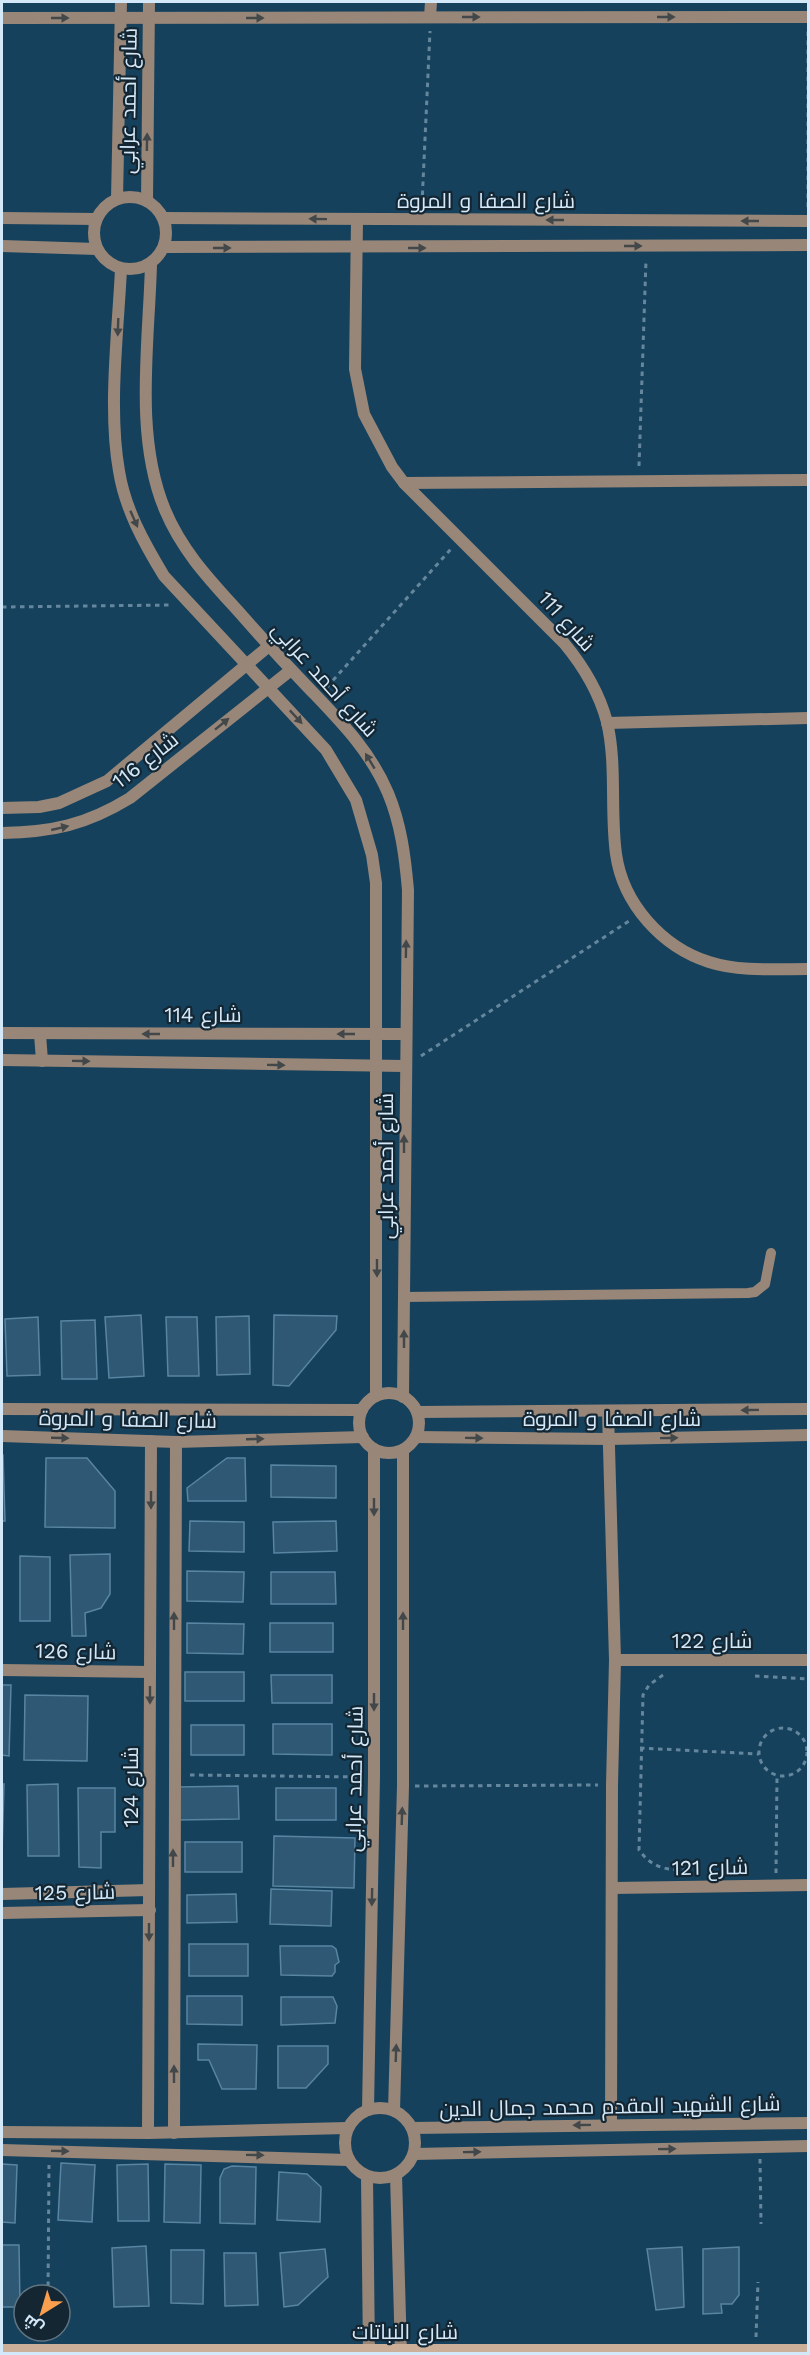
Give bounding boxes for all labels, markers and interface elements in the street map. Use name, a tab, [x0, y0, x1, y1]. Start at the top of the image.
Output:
one-way arrow	[461, 12, 480, 22]
one-way arrow	[656, 12, 675, 22]
one-way arrow	[245, 13, 264, 23]
one-way arrow	[50, 14, 69, 23]
street label: شارع أحمد عرابي	[114, 28, 146, 174]
one-way arrow	[142, 133, 152, 152]
street label: شارع الصفا و المروة	[397, 188, 575, 215]
one-way arrow	[309, 214, 328, 224]
one-way arrow	[546, 215, 565, 225]
one-way arrow	[741, 216, 760, 226]
one-way arrow	[624, 241, 643, 251]
one-way arrow	[213, 243, 232, 253]
one-way arrow	[408, 243, 427, 253]
one-way arrow	[114, 317, 123, 336]
one-way arrow	[129, 511, 138, 528]
street label: شارع 111	[532, 586, 601, 658]
street label: شارع أحمد عرابي	[264, 616, 383, 744]
one-way arrow	[289, 710, 303, 725]
one-way arrow	[214, 718, 230, 731]
street label: شارع 116	[107, 726, 184, 795]
one-way arrow	[365, 753, 376, 769]
one-way arrow	[50, 823, 69, 833]
one-way arrow	[402, 939, 411, 958]
street label: شارع 114	[164, 1002, 242, 1029]
one-way arrow	[142, 1029, 161, 1039]
one-way arrow	[337, 1029, 356, 1039]
one-way arrow	[71, 1056, 90, 1066]
one-way arrow	[266, 1060, 285, 1069]
street label: شارع أحمد عرابي	[373, 1093, 402, 1239]
one-way arrow	[399, 1134, 409, 1153]
one-way arrow	[372, 1258, 382, 1277]
one-way arrow	[399, 1329, 409, 1348]
street label: شارع الصفا و المروة	[39, 1405, 217, 1435]
one-way arrow	[741, 1405, 760, 1415]
street label: شارع الصفا و المروة	[523, 1406, 701, 1433]
one-way arrow	[50, 1433, 69, 1443]
one-way arrow	[465, 1433, 484, 1442]
one-way arrow	[660, 1433, 679, 1443]
one-way arrow	[245, 1435, 264, 1444]
one-way arrow	[146, 1490, 156, 1509]
one-way arrow	[369, 1498, 379, 1517]
one-way arrow	[398, 1611, 408, 1630]
one-way arrow	[169, 1612, 179, 1631]
street label: شارع 122	[672, 1628, 752, 1655]
street label: شارع 126	[35, 1638, 117, 1666]
one-way arrow	[145, 1685, 155, 1704]
one-way arrow	[369, 1693, 379, 1712]
street label: شارع أحمد عرابي	[340, 1706, 372, 1852]
street label: شارع 124	[118, 1747, 145, 1827]
one-way arrow	[398, 1806, 407, 1825]
one-way arrow	[168, 1849, 178, 1868]
street label: شارع 121	[672, 1854, 748, 1882]
street label: شارع 125	[35, 1879, 115, 1907]
one-way arrow	[367, 1888, 377, 1907]
one-way arrow	[144, 1922, 154, 1941]
one-way arrow	[391, 2043, 400, 2062]
one-way arrow	[169, 2065, 179, 2084]
street label: شارع الشهيد المقدم محمد جمال الدين	[439, 2091, 781, 2123]
one-way arrow	[573, 2120, 592, 2130]
one-way arrow	[658, 2144, 677, 2154]
one-way arrow	[50, 2146, 69, 2156]
one-way arrow	[463, 2148, 482, 2157]
one-way arrow	[245, 2151, 264, 2160]
north arrow	[12, 2283, 72, 2343]
text: ش	[19, 2311, 47, 2338]
street label: شارع النباتات	[352, 2319, 458, 2346]

